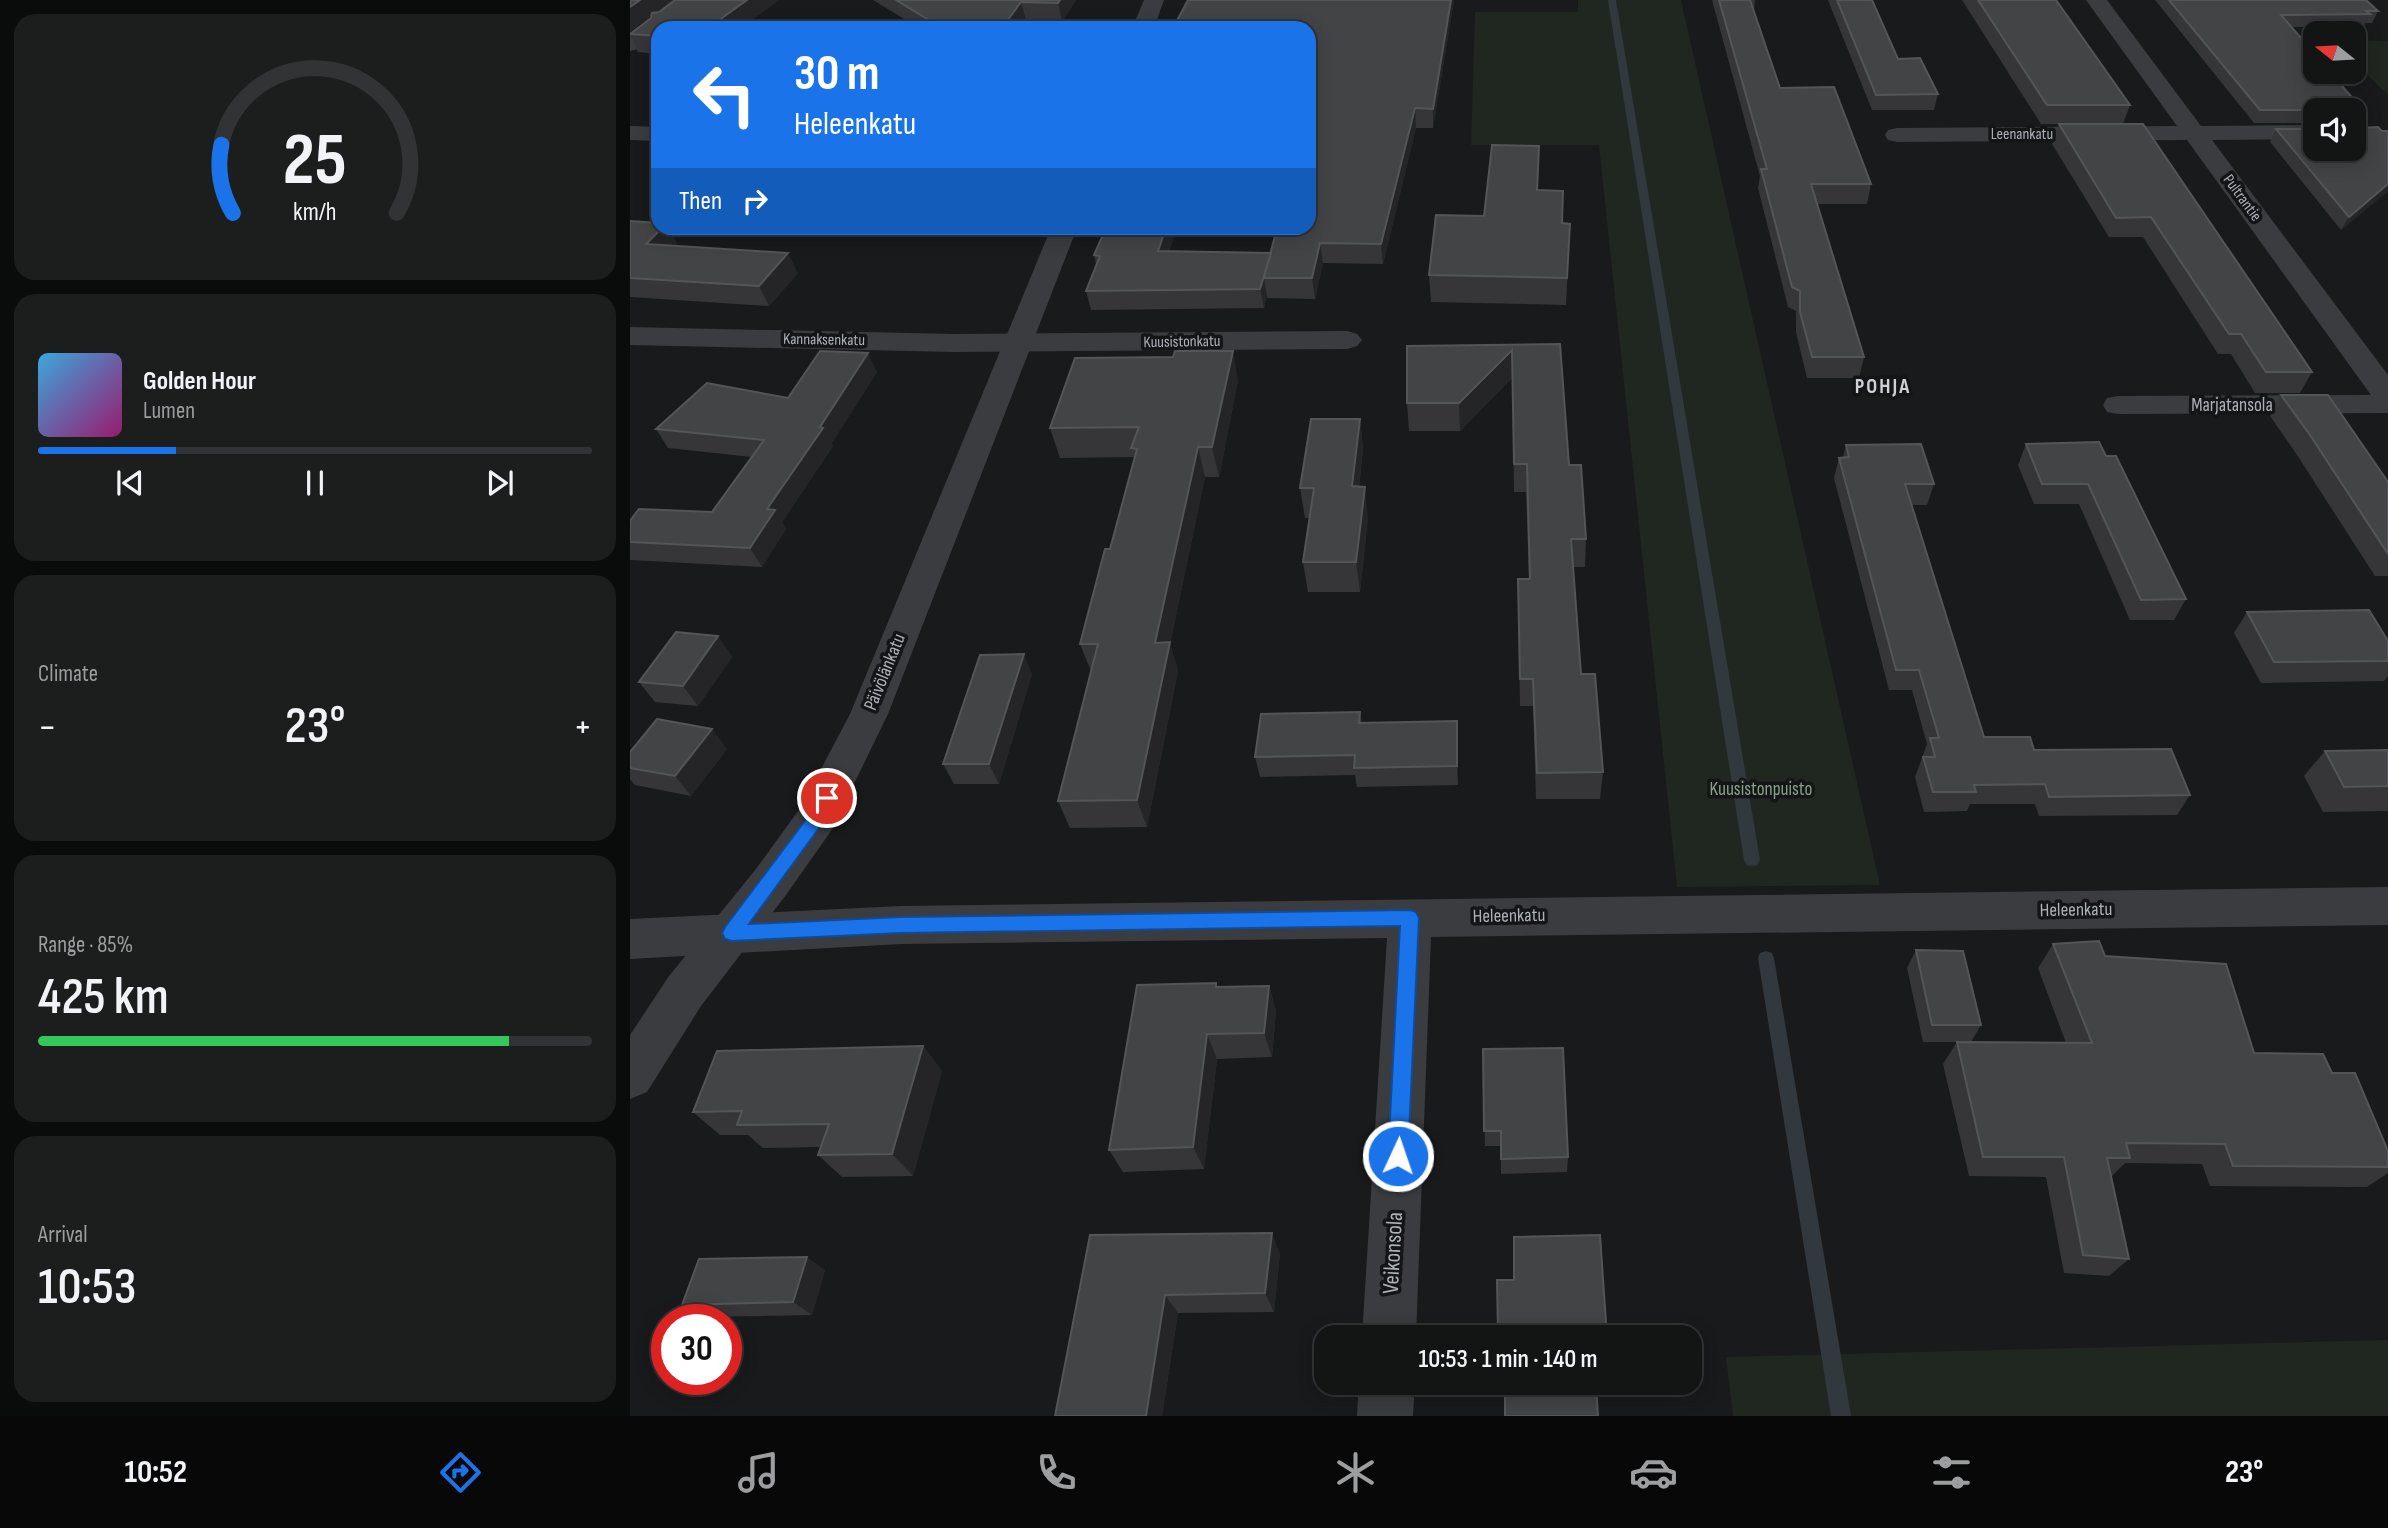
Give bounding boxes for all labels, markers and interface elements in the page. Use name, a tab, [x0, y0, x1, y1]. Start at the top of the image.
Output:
north arrow	[2303, 21, 2366, 84]
map controls	[2303, 21, 2366, 161]
text: 30 m	[794, 45, 879, 104]
icon: left	[679, 49, 770, 140]
button: sound	[2303, 98, 2366, 161]
text: Heleenkatu	[794, 105, 916, 144]
text: 25	[283, 118, 347, 206]
street label: Leenankatu	[1991, 125, 2053, 144]
street label: Pultrantie	[2219, 171, 2265, 225]
icon: right	[736, 182, 774, 220]
text: Then	[679, 186, 722, 217]
text: km/h	[293, 197, 337, 228]
street label: Kannaksenkatu	[783, 330, 865, 350]
street label: Kuusistonkatu	[1143, 332, 1221, 352]
text: Golden Hour	[143, 366, 256, 397]
district label: POHJA	[1855, 374, 1911, 399]
street label: Marjatansola	[2191, 394, 2273, 417]
text: Lumen	[143, 397, 195, 425]
icon: previous	[111, 464, 149, 502]
icon: pause	[296, 464, 334, 502]
icon: next	[481, 464, 519, 502]
street label: Päivölänkatu	[859, 630, 911, 714]
text: Climate	[38, 660, 98, 688]
text: 23°	[285, 695, 345, 758]
text: −	[38, 705, 57, 750]
text: +	[573, 705, 592, 750]
pin	[797, 768, 857, 828]
park label: Kuusistonpuisto	[1710, 778, 1812, 801]
icon: arrive	[808, 779, 846, 817]
street label: Heleenkatu	[2040, 898, 2112, 922]
street label: Heleenkatu	[1473, 904, 1545, 928]
text: Range · 85%	[38, 931, 133, 959]
text: 425 km	[38, 966, 169, 1029]
position arrow	[1361, 1119, 1435, 1193]
street label: Veikonsola	[1377, 1211, 1409, 1295]
text: Arrival	[38, 1221, 87, 1249]
text: 10:53	[38, 1256, 136, 1319]
speed limit sign: 30	[651, 1304, 742, 1395]
text: 10:53 · 1 min · 140 m	[1419, 1344, 1597, 1375]
icon: directions	[436, 1448, 485, 1497]
icon: music	[734, 1448, 783, 1497]
icon: phone	[1032, 1448, 1081, 1497]
icon: climate	[1331, 1448, 1380, 1497]
icon: car	[1629, 1448, 1678, 1497]
icon: filters	[1927, 1448, 1976, 1497]
text: 10:52	[125, 1453, 187, 1492]
text: 23°	[2225, 1453, 2263, 1492]

